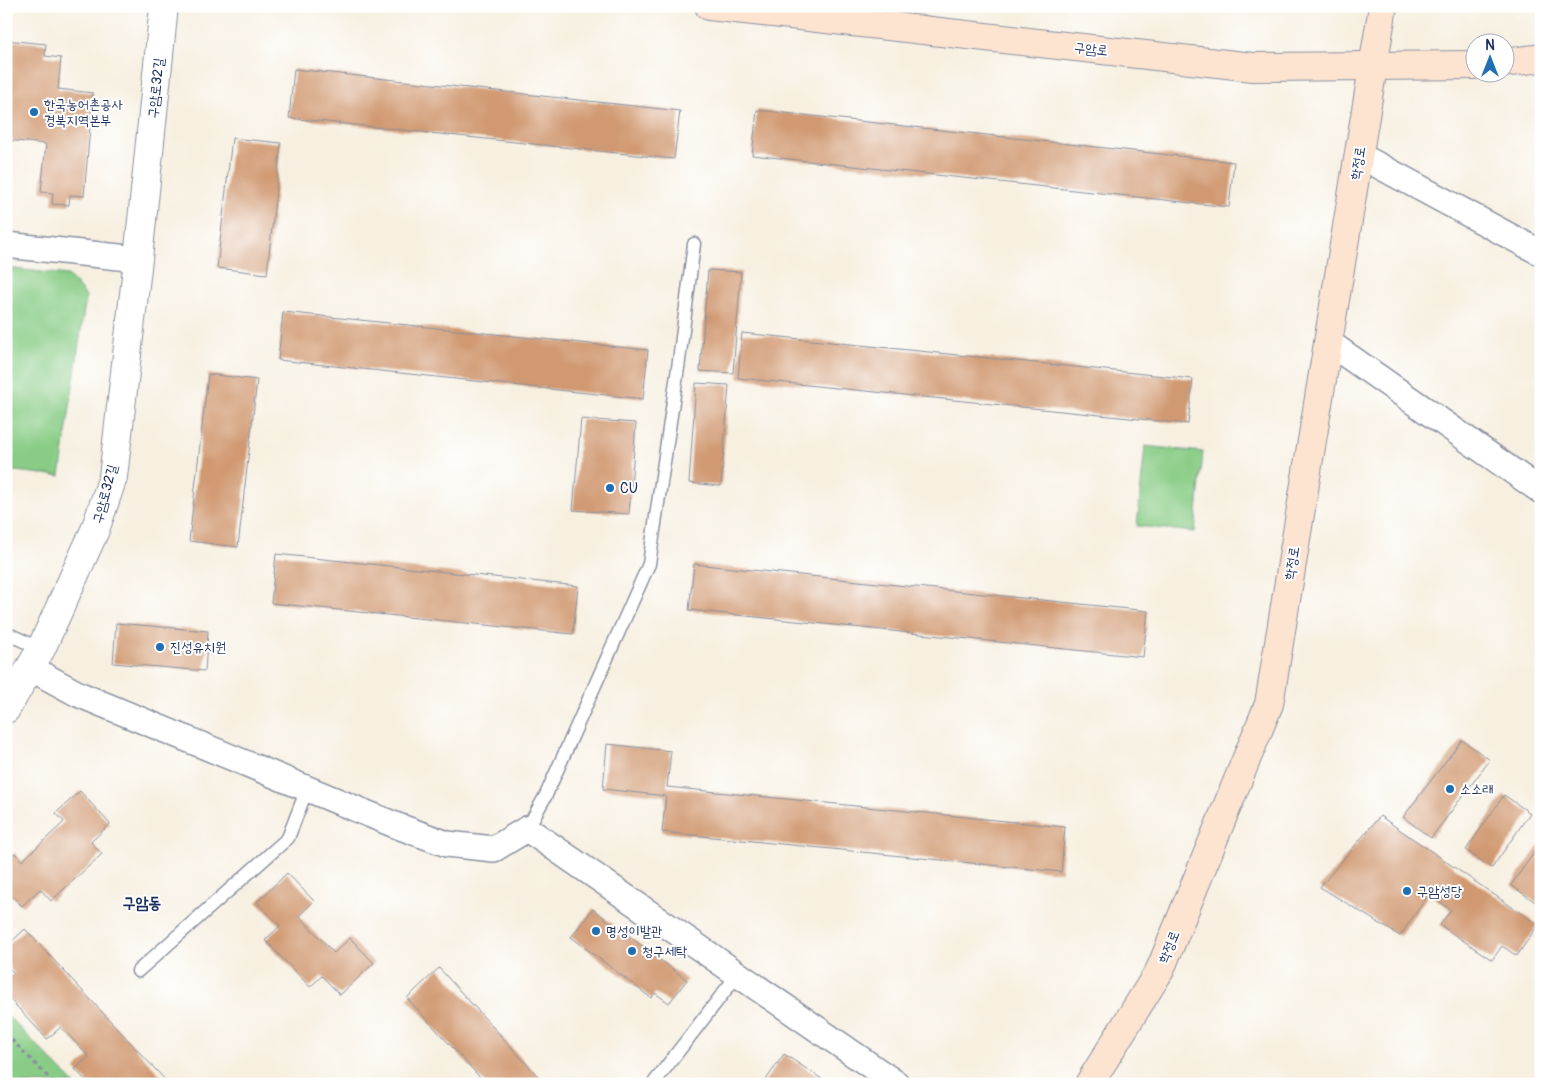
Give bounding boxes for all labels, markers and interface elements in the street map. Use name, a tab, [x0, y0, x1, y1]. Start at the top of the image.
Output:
north arrow	[1464, 32, 1514, 82]
text: N	[1485, 37, 1495, 54]
street label: 구암로	[1073, 39, 1109, 59]
street label: 구암로32길	[144, 56, 168, 119]
place label: 한국농어촌공사 경북지역본부	[44, 96, 124, 129]
marker: 한국농어촌공사 경북지역본부	[28, 106, 40, 118]
street label: 학정로	[1347, 145, 1369, 181]
street label: 구암로32길	[89, 462, 121, 526]
place label: CU	[620, 480, 638, 497]
marker: CU	[604, 482, 616, 494]
street label: 학정로	[1281, 545, 1303, 581]
place label: 진성유치원	[170, 639, 226, 656]
marker: 진성유치원	[154, 641, 166, 653]
place label: 소소래	[1460, 781, 1494, 798]
marker: 소소래	[1444, 783, 1456, 795]
place label: 구암성당	[1417, 883, 1463, 900]
marker: 구암성당	[1401, 885, 1413, 897]
district label: 구암동	[123, 893, 161, 913]
place label: 명성이발관	[606, 923, 662, 940]
marker: 명성이발관	[590, 925, 602, 937]
street label: 학정로	[1155, 928, 1183, 966]
place label: 청구세탁	[642, 943, 688, 960]
marker: 청구세탁	[626, 945, 638, 957]

